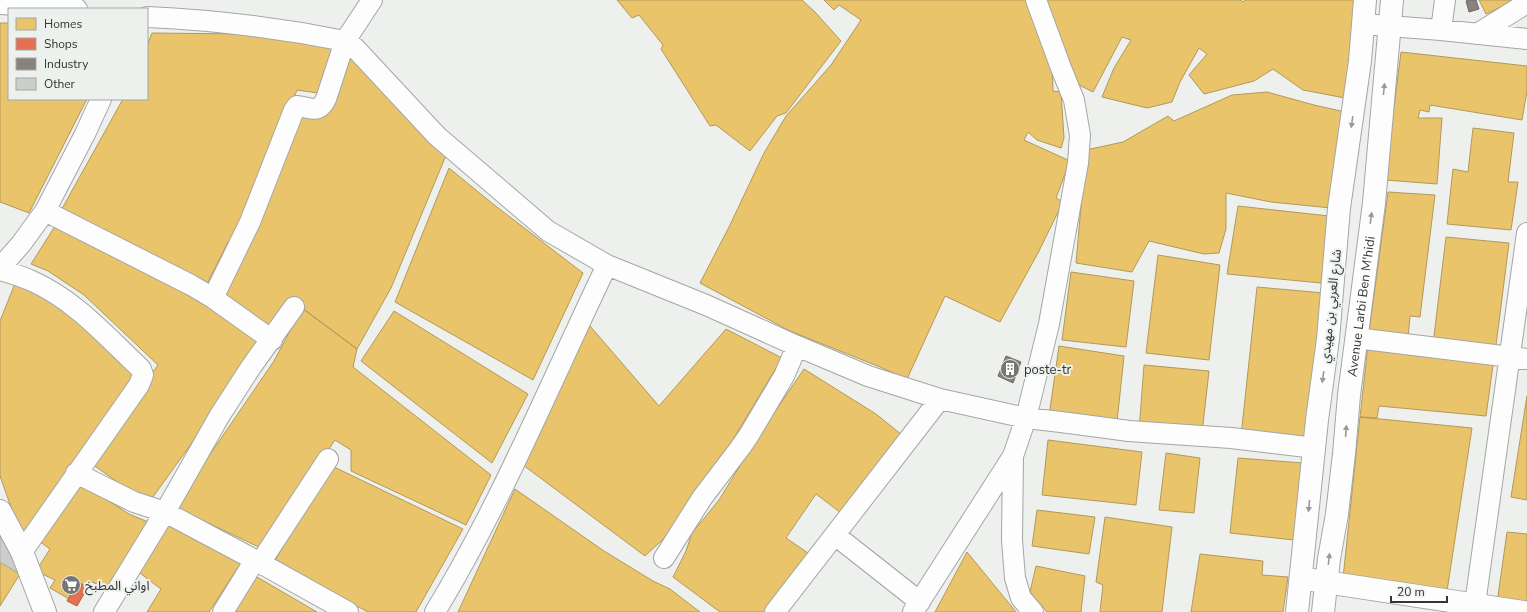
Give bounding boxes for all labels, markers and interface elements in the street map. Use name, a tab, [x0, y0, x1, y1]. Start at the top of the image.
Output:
legend	[8, 8, 148, 100]
text: Homes	[44, 16, 82, 32]
text: Shops	[44, 36, 78, 52]
text: Industry	[44, 56, 89, 72]
text: Other	[44, 76, 76, 92]
one-way arrow	[1381, 83, 1388, 95]
one-way arrow	[1349, 116, 1355, 128]
one-way arrow	[1368, 212, 1374, 224]
street label: Avenue Larbi Ben M'hidi	[1343, 235, 1380, 378]
street label: شارع العربي بن مهيدي	[1316, 248, 1347, 364]
building icon: poste-tr	[999, 358, 1021, 380]
place label: poste-tr	[1024, 361, 1072, 379]
one-way arrow	[1320, 370, 1326, 383]
one-way arrow	[1343, 424, 1350, 437]
one-way arrow	[1306, 500, 1312, 512]
one-way arrow	[1326, 553, 1332, 565]
supermarket icon: اواني المطبخ	[60, 574, 82, 596]
place label: اواني المطبخ	[85, 577, 150, 596]
scale bar	[1391, 578, 1447, 604]
text: 20 m	[1397, 584, 1425, 600]

